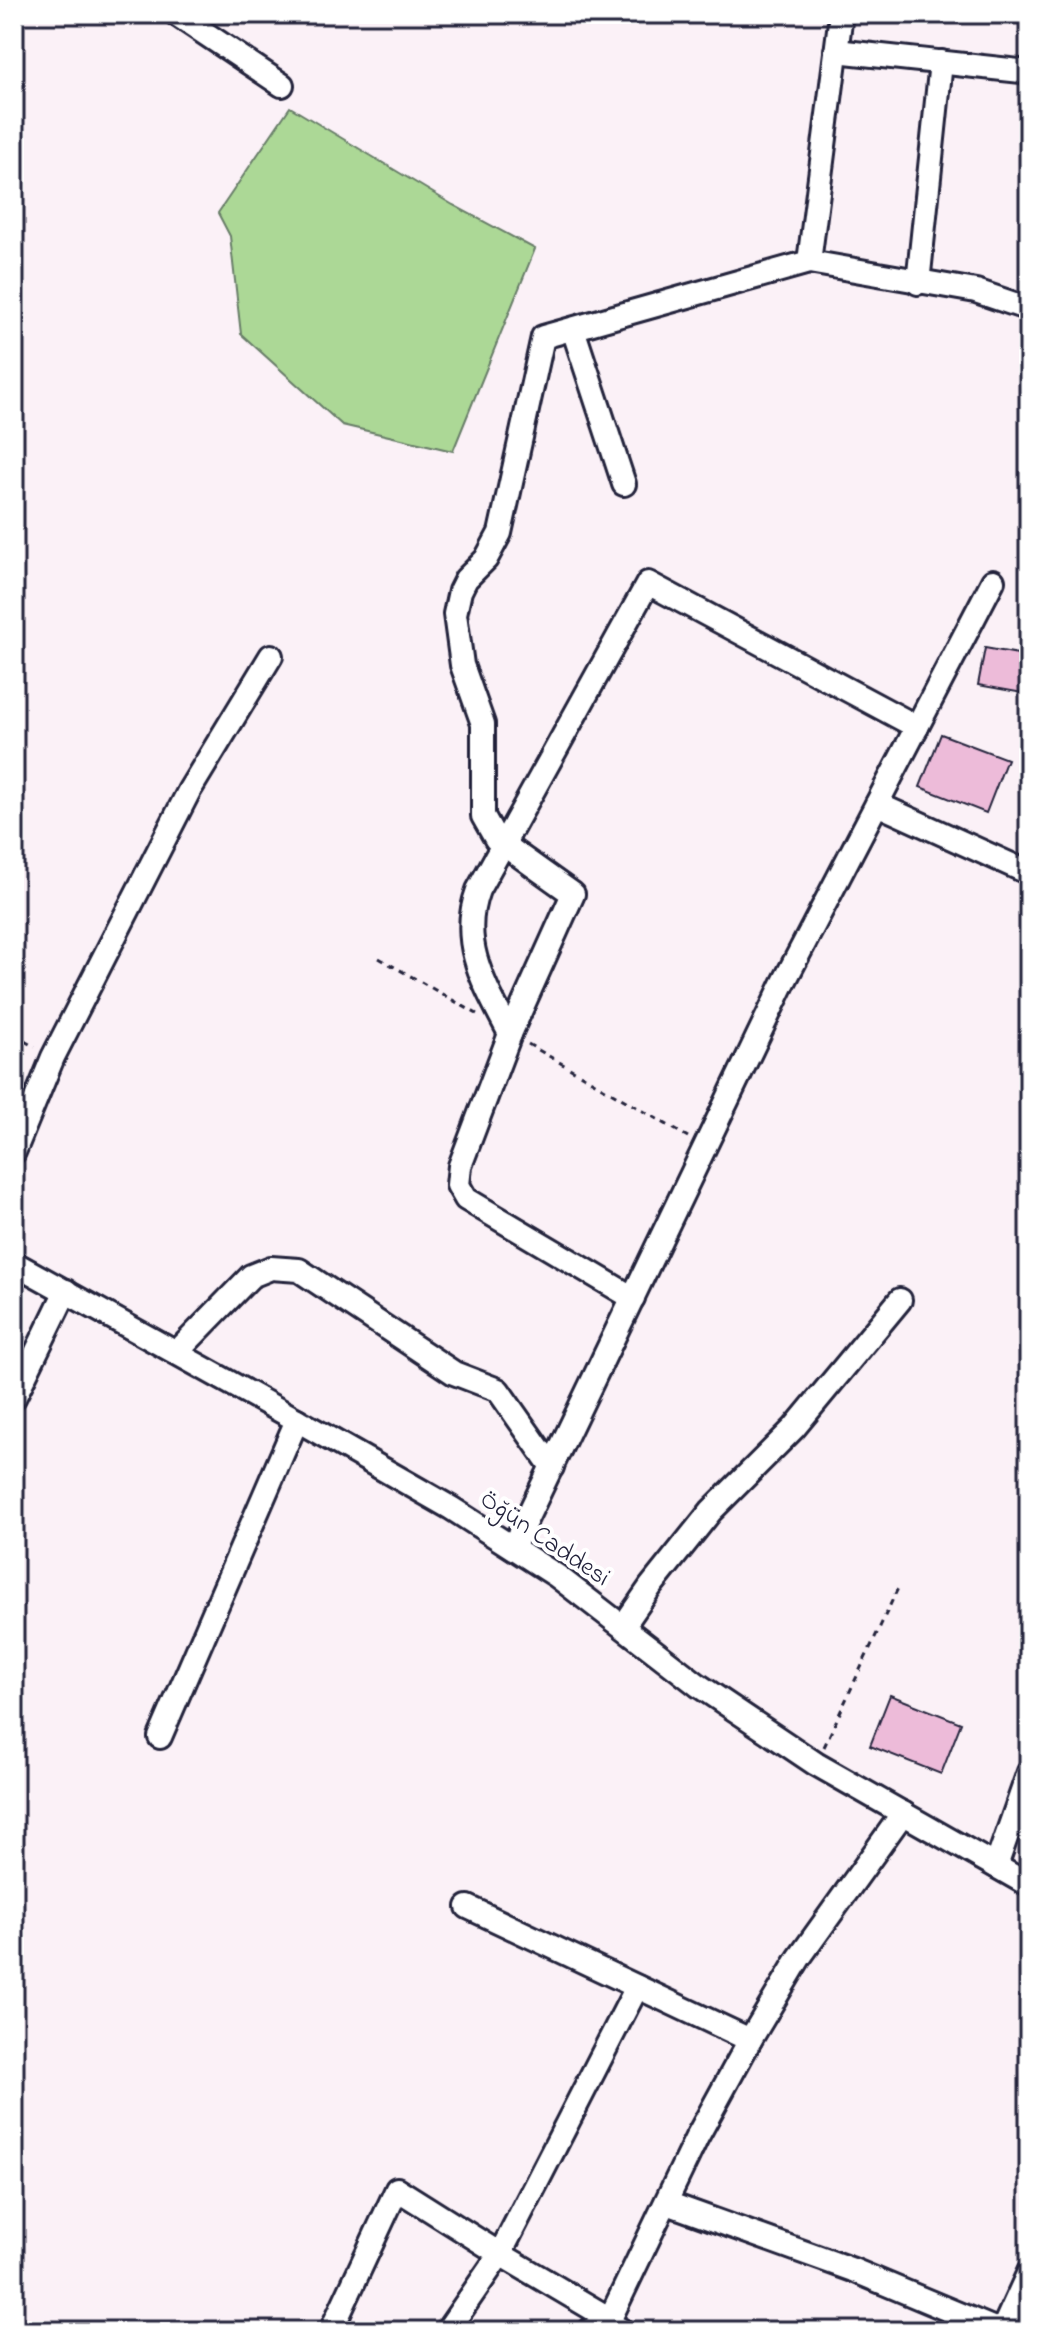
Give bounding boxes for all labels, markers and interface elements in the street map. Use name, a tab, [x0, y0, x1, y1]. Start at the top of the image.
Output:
street label: Öğün Caddesi	[472, 1482, 617, 1597]

